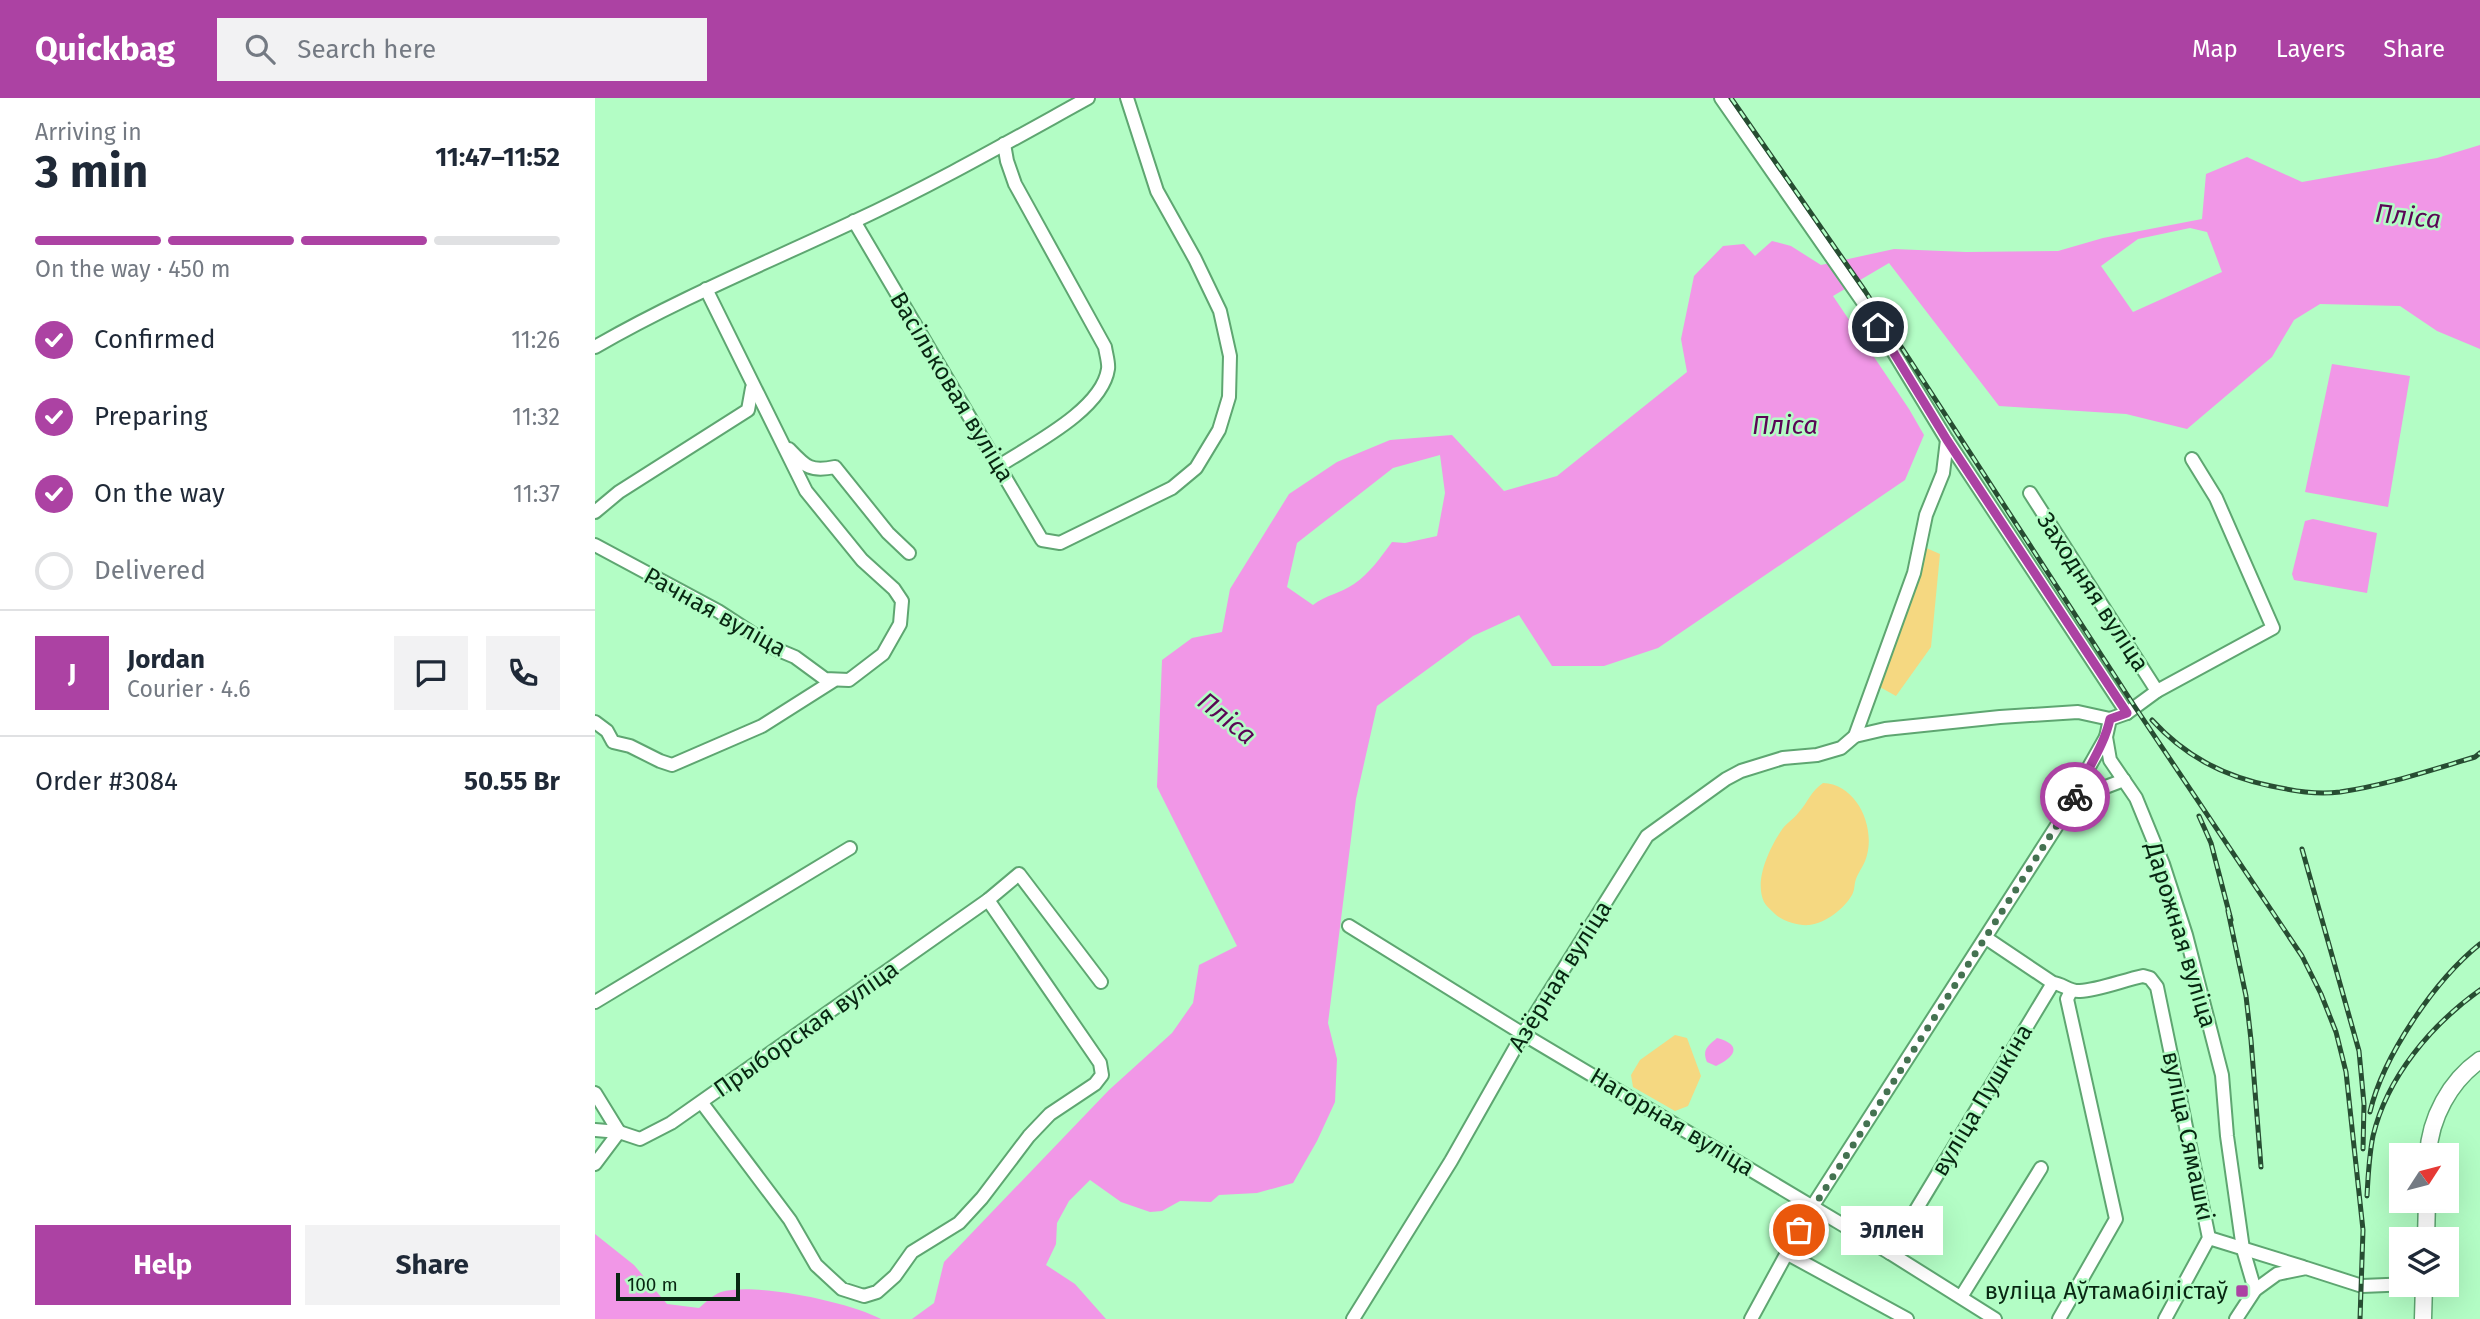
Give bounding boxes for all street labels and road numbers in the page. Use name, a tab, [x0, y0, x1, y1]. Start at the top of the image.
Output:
street label: Васільковая вуліца	[884, 287, 1020, 487]
street label: Заходняя вуліца	[2031, 507, 2155, 677]
street label: Рачная вуліца	[639, 561, 791, 663]
street label: Дарожная вуліца	[2139, 838, 2223, 1031]
street label: Азёрная вуліца	[1502, 896, 1618, 1056]
street label: Прыборская вуліца	[708, 955, 904, 1103]
street label: вуліца Пушкіна	[1926, 1019, 2038, 1181]
street label: вуліца Сямашкі	[2156, 1049, 2220, 1223]
street label: Нагорная вуліца	[1585, 1062, 1759, 1182]

